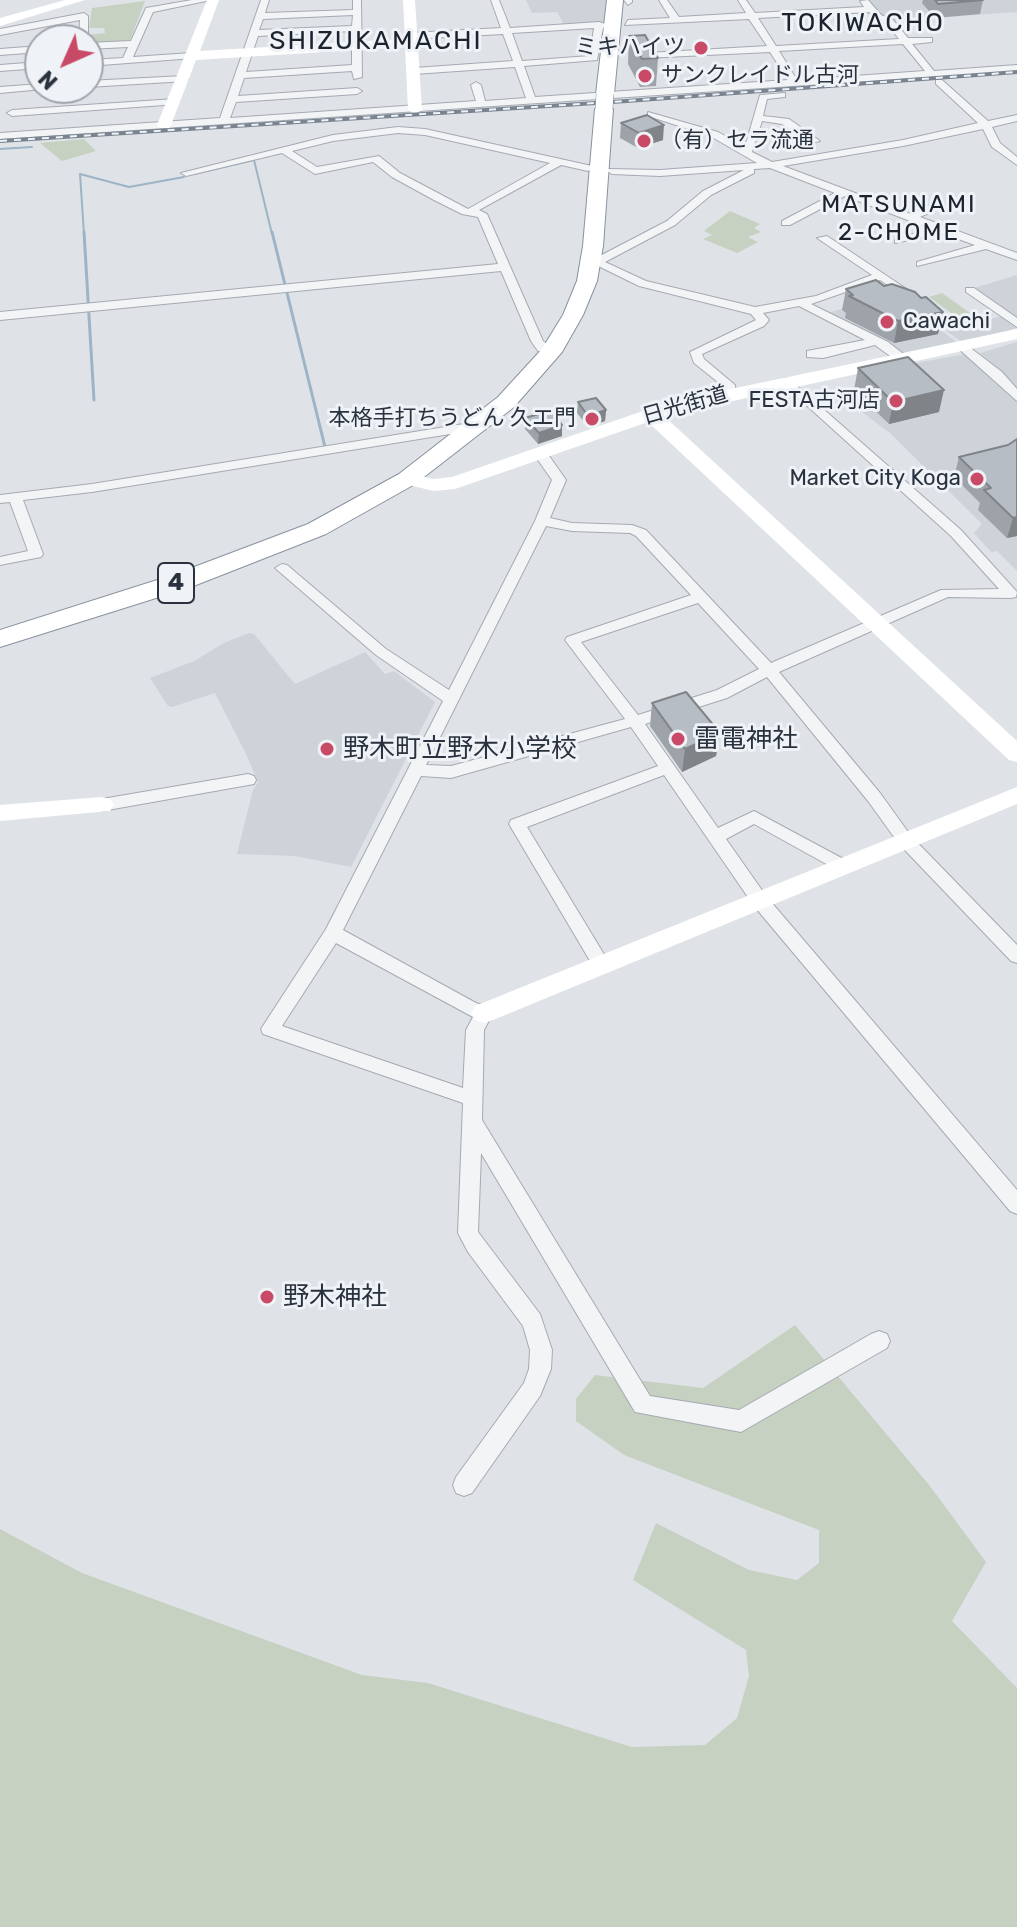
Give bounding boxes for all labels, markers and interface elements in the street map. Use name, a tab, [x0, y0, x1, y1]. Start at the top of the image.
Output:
district label: TOKIWACHO	[781, 7, 945, 39]
north arrow	[24, 24, 104, 104]
district label: SHIZUKAMACHI	[269, 25, 483, 57]
place label: ミキハイツ	[575, 35, 685, 61]
marker: ミキハイツ	[692, 39, 710, 57]
place label: サンクレイドル古河	[661, 63, 859, 89]
text: N	[33, 65, 63, 95]
marker: サンクレイドル古河	[636, 67, 654, 85]
place label: （有）セラ流通	[660, 128, 814, 154]
marker: （有）セラ流通	[635, 132, 653, 150]
district label: MATSUNAMI 2-CHOME	[821, 191, 977, 247]
place label: Cawachi	[903, 309, 990, 335]
marker: Cawachi	[878, 313, 896, 331]
street label: 日光街道	[639, 381, 731, 431]
place label: FESTA古河店	[748, 388, 880, 414]
marker: FESTA古河店	[887, 392, 905, 410]
place label: 本格手打ちうどん 久エ門	[329, 406, 576, 432]
marker: 本格手打ちうどん 久エ門	[583, 410, 601, 428]
place label: Market City Koga	[789, 466, 961, 492]
marker: Market City Koga	[968, 470, 986, 488]
road number: 4	[158, 563, 194, 603]
place label: 雷電神社	[694, 723, 798, 755]
marker: 雷電神社	[669, 730, 687, 748]
place label: 野木町立野木小学校	[343, 733, 577, 765]
marker: 野木町立野木小学校	[318, 740, 336, 758]
place label: 野木神社	[283, 1281, 387, 1313]
marker: 野木神社	[258, 1288, 276, 1306]

